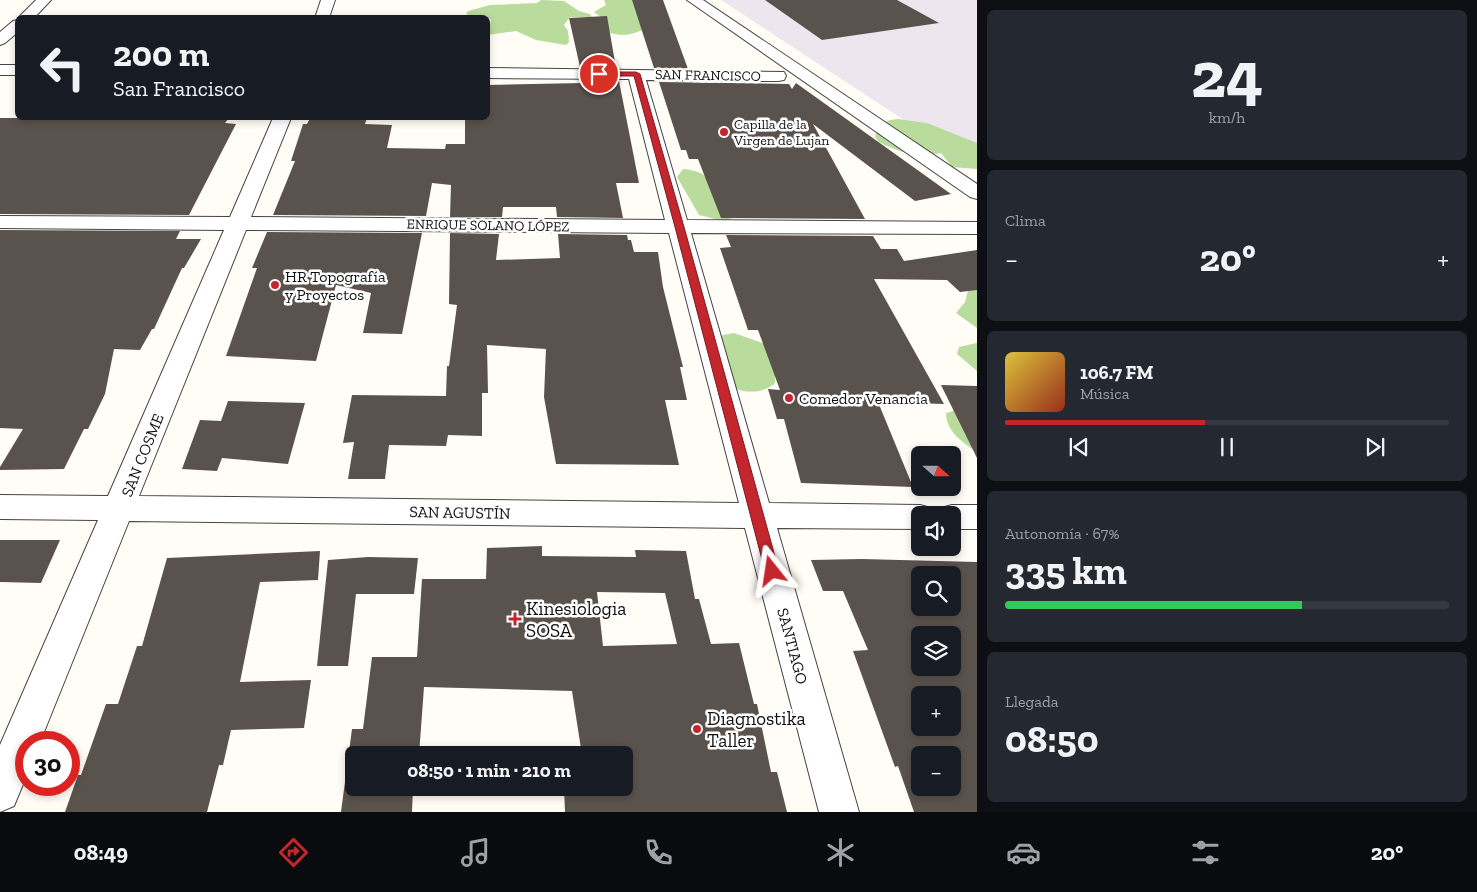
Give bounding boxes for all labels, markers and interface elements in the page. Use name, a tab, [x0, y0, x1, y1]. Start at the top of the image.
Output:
text: 200 m	[113, 33, 209, 75]
icon: left	[30, 35, 95, 100]
text: 24	[1191, 36, 1263, 114]
pin	[578, 53, 620, 95]
icon: arrive	[585, 60, 613, 88]
street label: SAN FRANCISCO	[655, 66, 761, 85]
text: San Francisco	[113, 75, 245, 102]
text: km/h	[1209, 108, 1245, 127]
place label: Capilla de la Virgen de Lujan	[733, 116, 829, 149]
marker: Capilla de la Virgen de Lujan	[718, 126, 730, 138]
text: Clima	[1005, 211, 1046, 230]
street label: ENRIQUE SOLANO LÓPEZ	[406, 216, 570, 235]
text: 20°	[1200, 235, 1256, 281]
text: −	[1005, 243, 1018, 276]
text: +	[1437, 243, 1449, 276]
place label: HR Topografía y Proyectos	[285, 267, 386, 304]
marker: HR Topografía y Proyectos	[269, 279, 281, 291]
text: 106.7 FM	[1080, 361, 1153, 384]
text: Música	[1080, 384, 1129, 403]
place label: Comedor Venancia	[799, 389, 928, 408]
marker: Comedor Venancia	[783, 392, 795, 404]
street label: SAN COSME	[117, 411, 168, 500]
icon: previous	[1065, 433, 1093, 461]
icon: pause	[1213, 433, 1241, 461]
icon: next	[1361, 433, 1389, 461]
north arrow	[911, 446, 961, 496]
map controls	[911, 446, 961, 796]
street label: SAN AGUSTÍN	[409, 502, 511, 523]
button: sound	[911, 506, 961, 556]
text: Autonomía · 67%	[1005, 524, 1119, 543]
position arrow	[745, 544, 797, 596]
text: 335 km	[1005, 548, 1127, 594]
button: search	[911, 566, 961, 616]
place label: Kinesiologia SOSA	[526, 597, 626, 642]
street label: SANTIAGO	[773, 606, 812, 687]
marker: Kinesiologia SOSA	[508, 612, 522, 626]
button: layers	[911, 626, 961, 676]
button: +	[911, 686, 961, 736]
text: Llegada	[1005, 692, 1059, 711]
place label: Diagnostika Taller	[707, 707, 806, 752]
text: 08:50	[1005, 716, 1099, 762]
marker: Diagnostika Taller	[691, 723, 703, 735]
speed limit sign: 30	[15, 731, 80, 796]
button: −	[911, 746, 961, 796]
text: 08:50 · 1 min · 210 m	[407, 759, 571, 782]
icon: directions	[276, 835, 311, 870]
icon: music	[458, 835, 493, 870]
icon: phone	[641, 835, 676, 870]
icon: climate	[823, 835, 858, 870]
icon: car	[1006, 835, 1041, 870]
icon: filters	[1188, 835, 1223, 870]
text: 08:49	[74, 839, 128, 866]
text: 20°	[1371, 839, 1403, 866]

